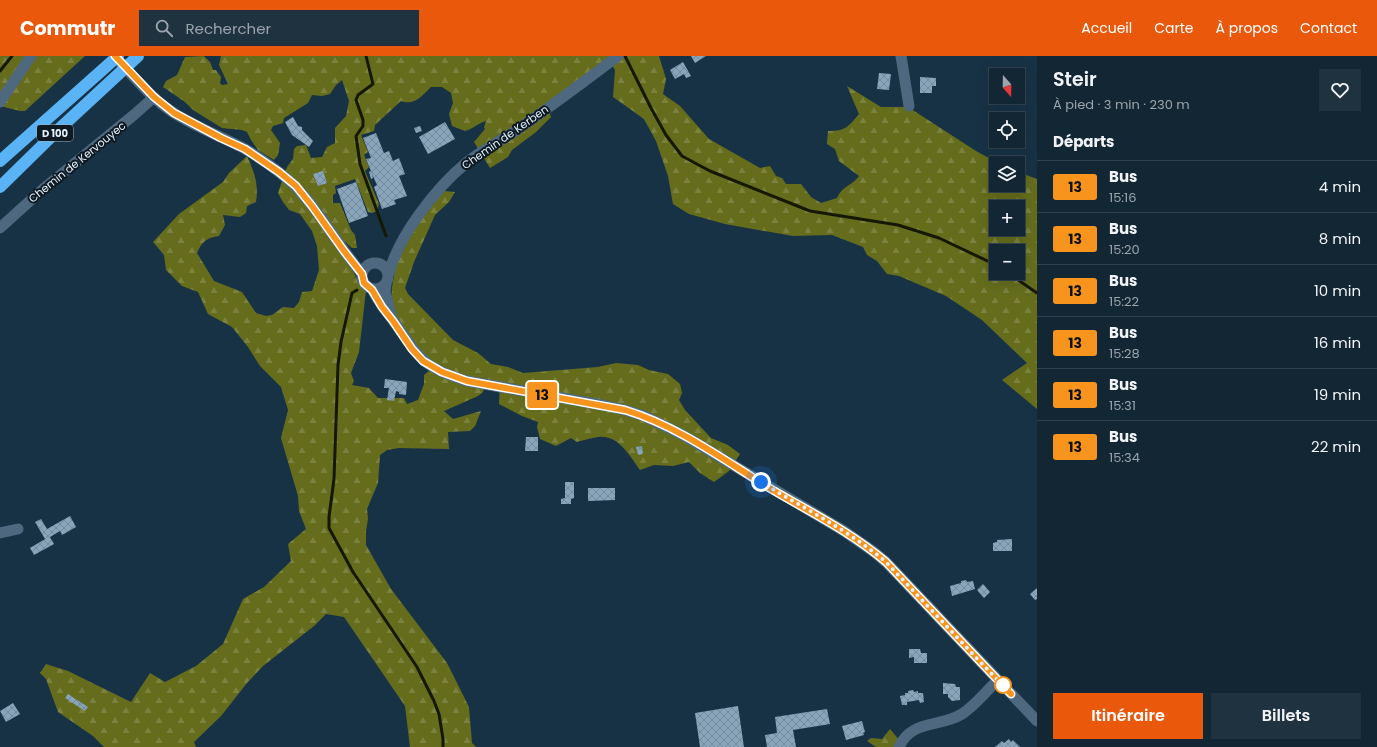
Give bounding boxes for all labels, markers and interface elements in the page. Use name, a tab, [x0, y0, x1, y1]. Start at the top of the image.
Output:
search box	[139, 10, 419, 46]
text: Commutr	[20, 15, 115, 42]
icon: search	[153, 17, 175, 39]
text: Rechercher	[185, 18, 271, 39]
text: Accueil	[1081, 18, 1132, 38]
text: Carte	[1154, 18, 1194, 38]
text: À propos	[1216, 18, 1278, 38]
text: Contact	[1300, 18, 1357, 38]
text: Steir	[1053, 66, 1097, 93]
north arrow	[989, 68, 1025, 104]
map controls	[989, 68, 1025, 280]
button: heart	[1319, 69, 1361, 111]
text: À pied · 3 min · 230 m	[1053, 95, 1190, 114]
street label: Chemin de Kerben	[458, 101, 552, 173]
button: locate	[989, 112, 1025, 148]
street label: Chemin de Kervouyec	[25, 118, 129, 206]
road number: D 100	[37, 125, 73, 141]
text: Départs	[1053, 131, 1114, 152]
button: layers	[989, 156, 1025, 192]
text: Bus	[1109, 166, 1137, 187]
text: 4 min	[1319, 176, 1361, 197]
text: 13	[1068, 177, 1082, 197]
text: 15:16	[1109, 188, 1137, 207]
button: +	[989, 200, 1025, 236]
text: Bus	[1109, 218, 1137, 239]
text: 8 min	[1319, 228, 1361, 249]
text: 13	[1068, 229, 1082, 249]
text: 15:20	[1109, 240, 1140, 259]
button: −	[989, 244, 1025, 280]
text: Bus	[1109, 270, 1137, 291]
text: 10 min	[1314, 280, 1361, 301]
text: 13	[1068, 281, 1082, 301]
text: 15:22	[1109, 292, 1139, 311]
text: Bus	[1109, 322, 1137, 343]
text: 16 min	[1314, 332, 1361, 353]
text: 13	[1068, 333, 1082, 353]
text: 15:28	[1109, 344, 1140, 363]
text: Bus	[1109, 374, 1137, 395]
line badge: 13	[524, 382, 560, 408]
text: 19 min	[1314, 384, 1361, 405]
text: 13	[535, 385, 549, 405]
text: 13	[1068, 385, 1082, 405]
text: 15:31	[1109, 396, 1136, 415]
text: Bus	[1109, 426, 1137, 447]
text: 22 min	[1311, 436, 1361, 457]
text: 13	[1068, 437, 1082, 457]
text: 15:34	[1109, 448, 1140, 467]
your location	[751, 472, 771, 492]
unlabelled marker	[994, 676, 1012, 694]
button: Itinéraire	[1053, 693, 1203, 739]
button: Billets	[1211, 693, 1361, 739]

